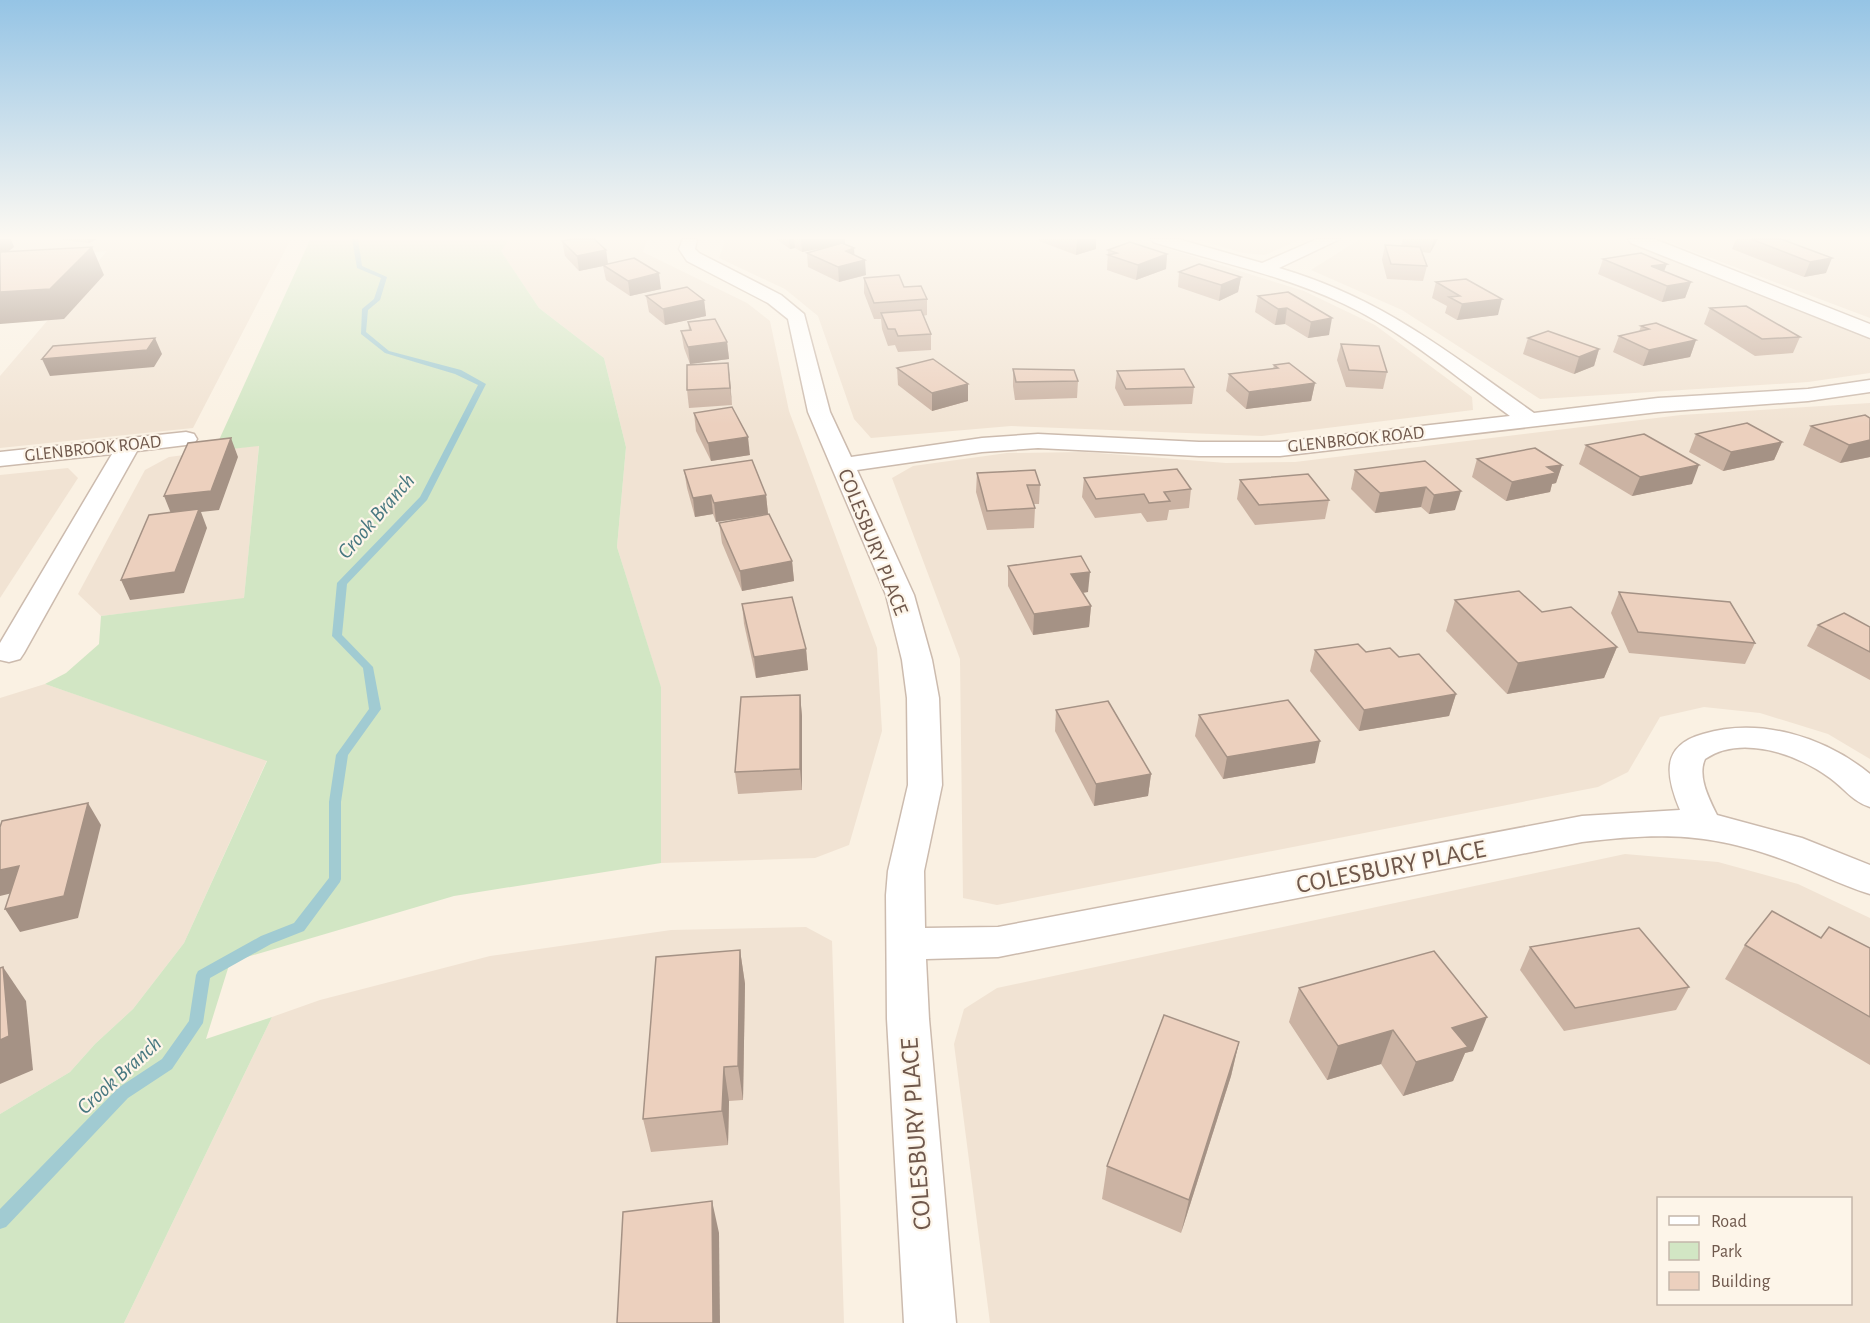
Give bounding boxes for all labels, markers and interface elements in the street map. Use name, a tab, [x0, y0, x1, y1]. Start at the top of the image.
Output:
street label: GLENBROOK ROAD	[1287, 424, 1425, 456]
street label: GLENBROOK ROAD	[24, 433, 162, 465]
street label: COLESBURY PLACE	[834, 466, 912, 618]
water label: Crook Branch	[333, 469, 419, 563]
street label: COLESBURY PLACE	[1294, 836, 1488, 898]
water label: Crook Branch	[73, 1032, 165, 1118]
street label: COLESBURY PLACE	[896, 1037, 936, 1231]
legend	[1657, 1197, 1852, 1305]
text: Road	[1711, 1213, 1747, 1231]
text: Park	[1711, 1243, 1743, 1261]
text: Building	[1711, 1273, 1771, 1291]

